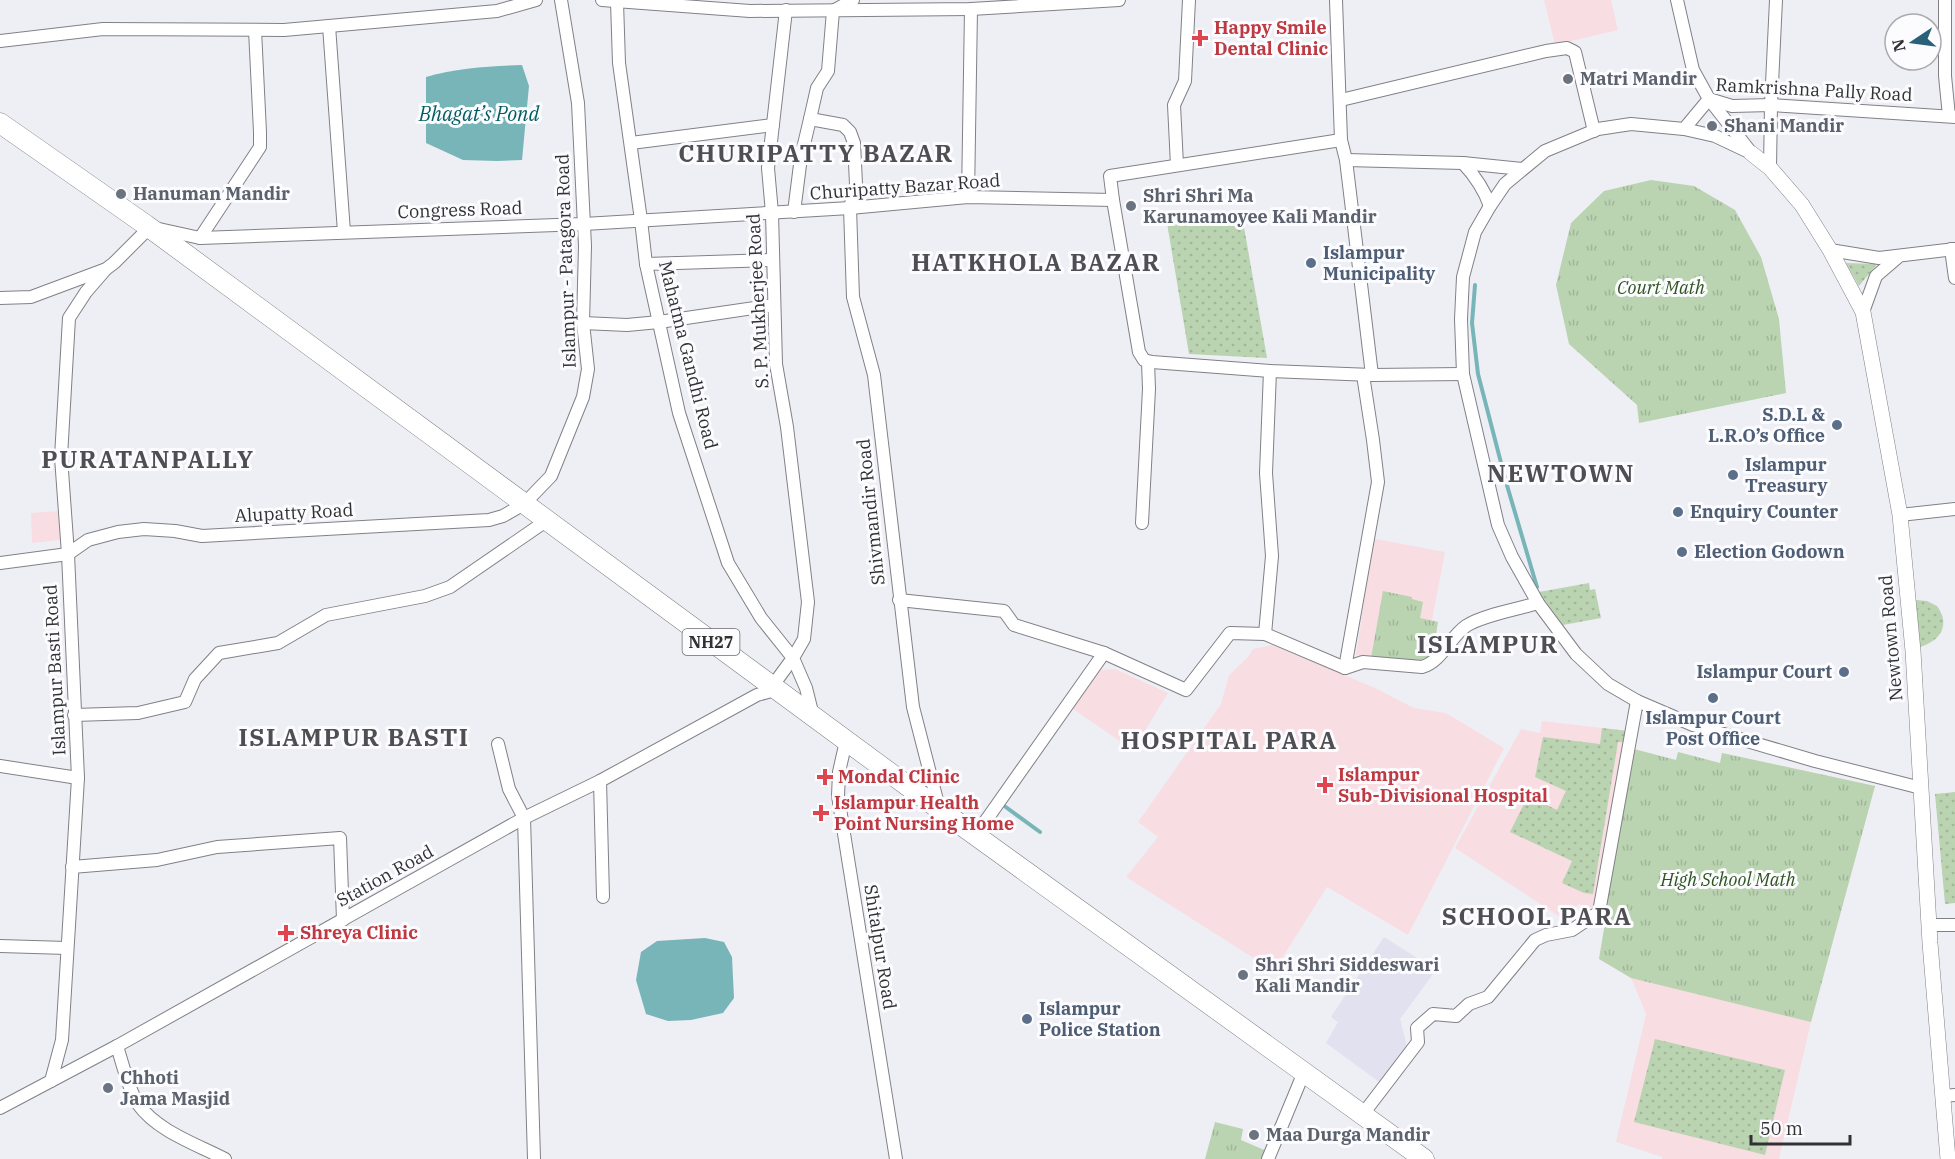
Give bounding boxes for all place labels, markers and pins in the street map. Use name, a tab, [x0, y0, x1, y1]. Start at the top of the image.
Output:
place label: Happy Smile Dental Clinic	[1214, 16, 1329, 60]
marker: Happy Smile Dental Clinic	[1191, 29, 1209, 47]
place label: Matri Mandir	[1580, 67, 1697, 90]
marker: Matri Mandir	[1561, 72, 1575, 86]
place label: Shani Mandir	[1724, 114, 1844, 137]
marker: Shani Mandir	[1705, 119, 1719, 133]
place label: Hanuman Mandir	[133, 182, 290, 205]
place label: Shri Shri Ma Karunamoyee Kali Mandir	[1143, 184, 1377, 228]
marker: Hanuman Mandir	[114, 187, 128, 201]
marker: Shri Shri Ma Karunamoyee Kali Mandir	[1124, 199, 1138, 213]
place label: Islampur Municipality	[1323, 241, 1436, 285]
marker: Islampur Municipality	[1304, 256, 1318, 270]
place label: S.D.L & L.R.O’s Office	[1708, 403, 1826, 447]
marker: S.D.L & L.R.O’s Office	[1830, 418, 1844, 432]
place label: Islampur Treasury	[1745, 453, 1828, 497]
marker: Islampur Treasury	[1726, 468, 1740, 482]
place label: Enquiry Counter	[1690, 500, 1838, 523]
marker: Enquiry Counter	[1671, 505, 1685, 519]
place label: Election Godown	[1694, 540, 1845, 563]
marker: Election Godown	[1675, 545, 1689, 559]
place label: Islampur Court	[1696, 660, 1832, 683]
marker: Islampur Court	[1837, 665, 1851, 679]
marker: Islampur Court Post Office	[1706, 691, 1720, 705]
place label: Islampur Court Post Office	[1645, 706, 1781, 750]
place label: Islampur Sub-Divisional Hospital	[1338, 763, 1548, 807]
place label: Mondal Clinic	[838, 765, 960, 788]
marker: Mondal Clinic	[816, 768, 834, 786]
marker: Islampur Sub-Divisional Hospital	[1316, 776, 1334, 794]
place label: Islampur Health Point Nursing Home	[834, 791, 1014, 835]
marker: Islampur Health Point Nursing Home	[812, 804, 830, 822]
place label: Shreya Clinic	[300, 921, 418, 944]
marker: Shreya Clinic	[277, 924, 295, 942]
place label: Shri Shri Siddeswari Kali Mandir	[1255, 953, 1439, 997]
marker: Shri Shri Siddeswari Kali Mandir	[1236, 968, 1250, 982]
place label: Islampur Police Station	[1039, 997, 1161, 1041]
marker: Islampur Police Station	[1020, 1012, 1034, 1026]
place label: Chhoti Jama Masjid	[120, 1066, 230, 1110]
marker: Chhoti Jama Masjid	[101, 1081, 115, 1095]
place label: Maa Durga Mandir	[1266, 1123, 1430, 1146]
marker: Maa Durga Mandir	[1247, 1128, 1261, 1142]

